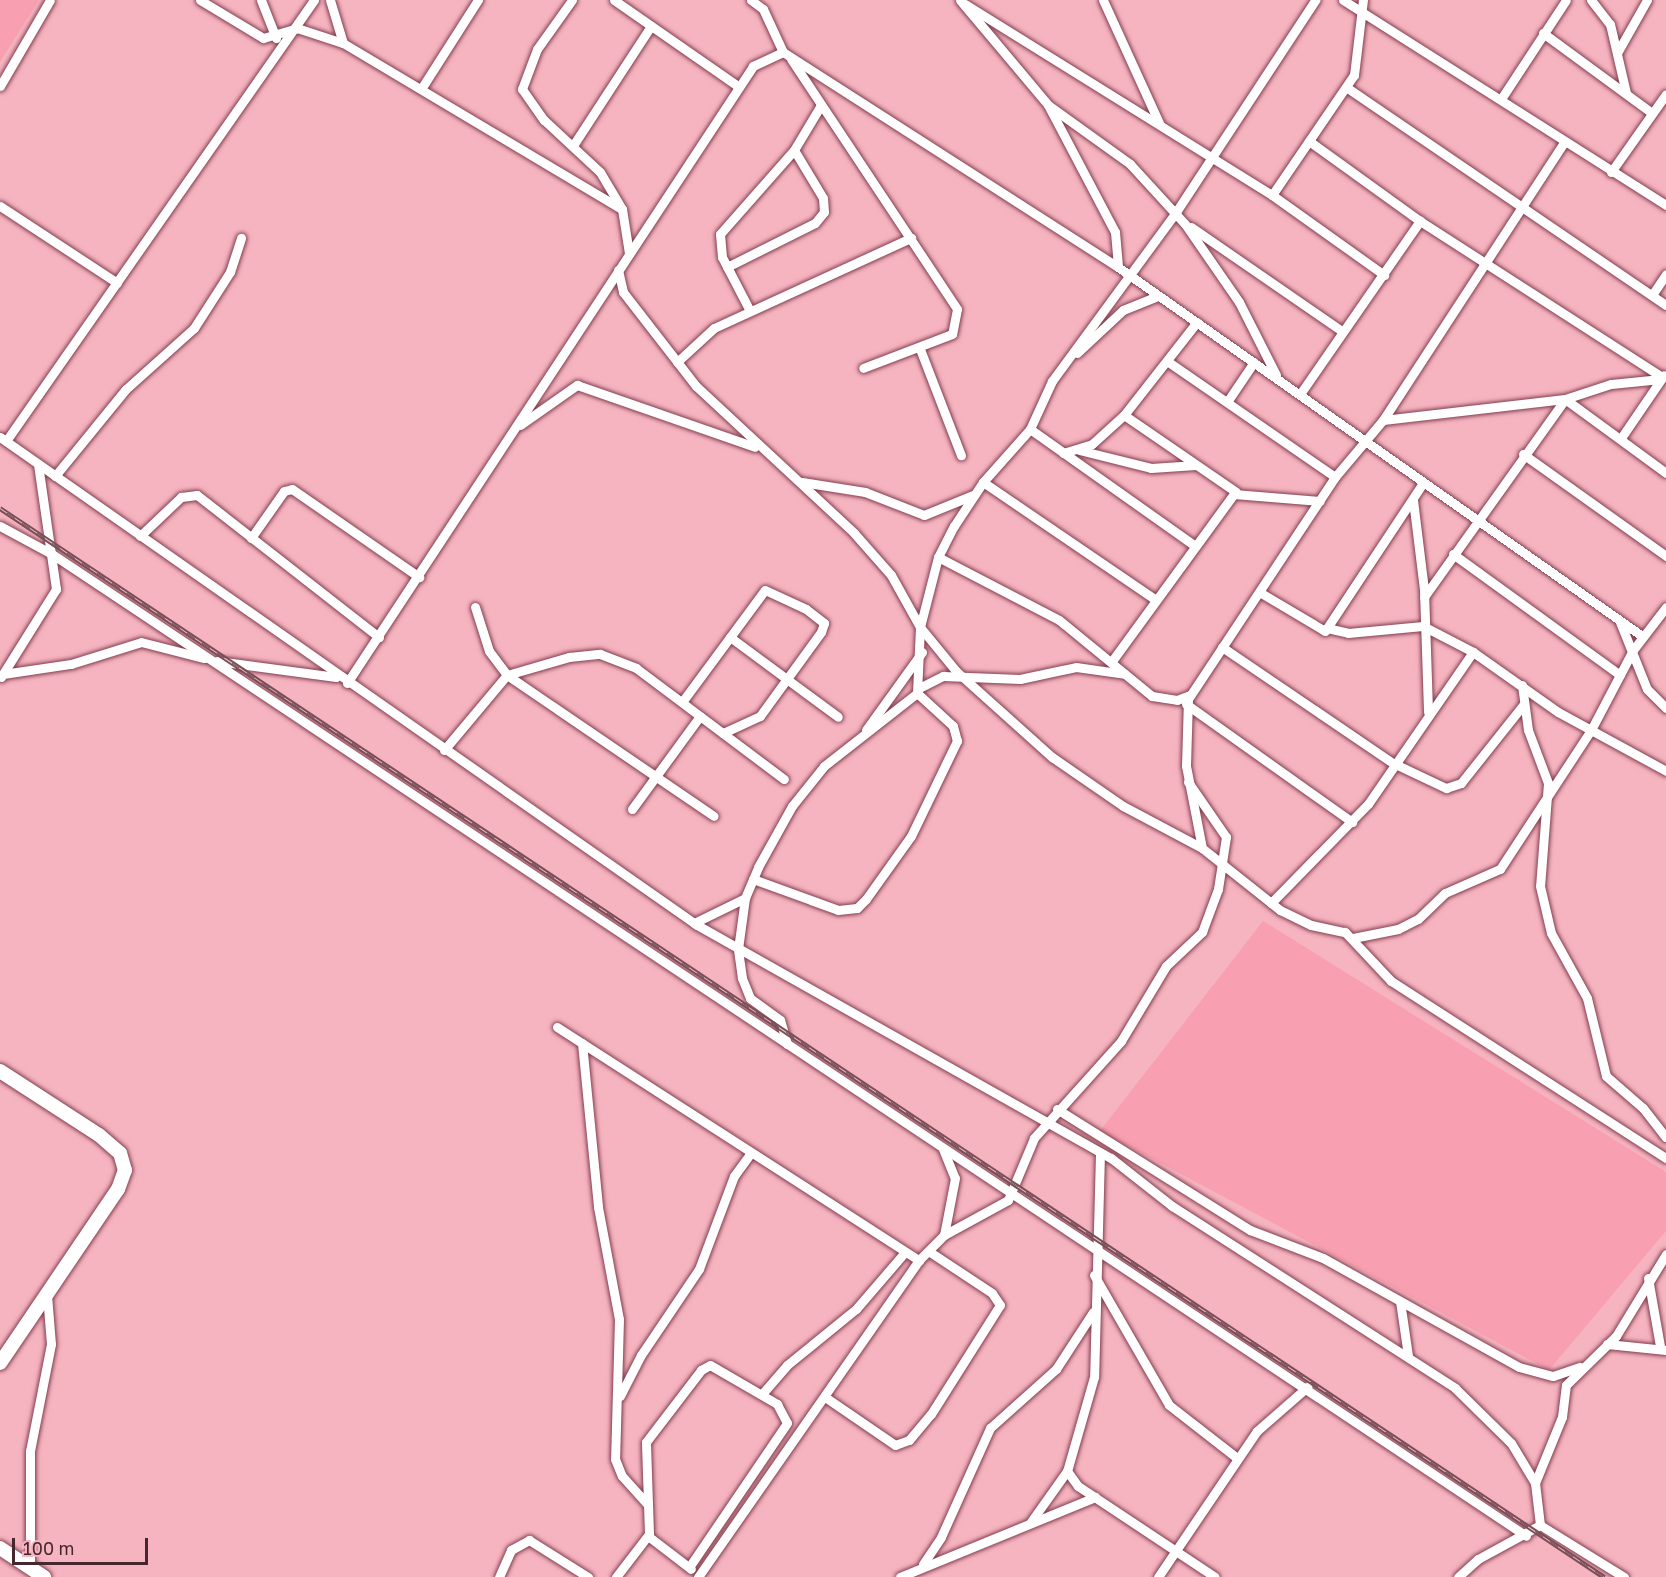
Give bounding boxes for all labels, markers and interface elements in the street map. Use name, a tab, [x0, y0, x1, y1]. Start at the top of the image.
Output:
scale bar	[15, 1526, 152, 1564]
text: 100 m	[23, 1537, 74, 1559]

